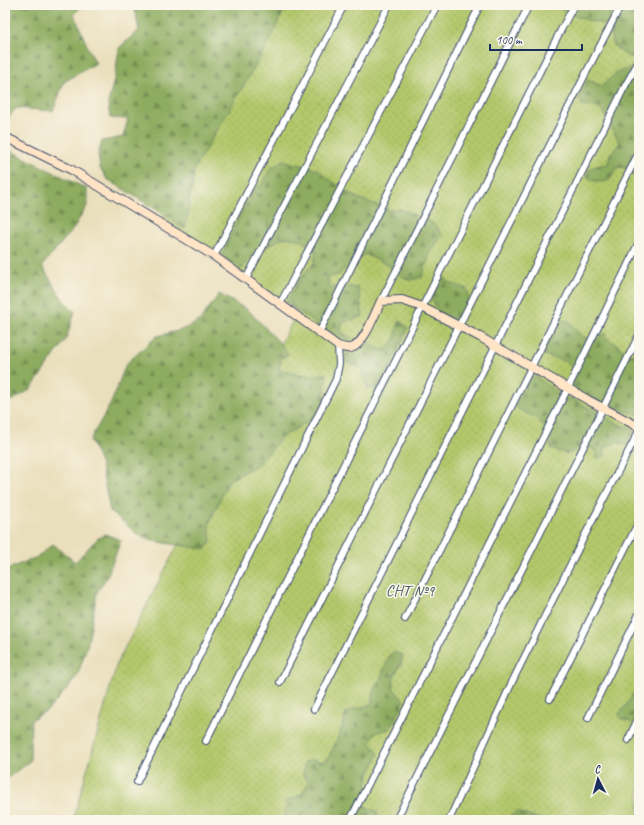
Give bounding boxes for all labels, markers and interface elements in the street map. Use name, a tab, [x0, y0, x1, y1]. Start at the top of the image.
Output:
scale bar	[490, 26, 582, 52]
text: 100 m	[496, 32, 523, 48]
park label: СНТ №9	[386, 581, 436, 601]
north arrow	[578, 759, 618, 799]
text: С	[594, 762, 602, 776]

